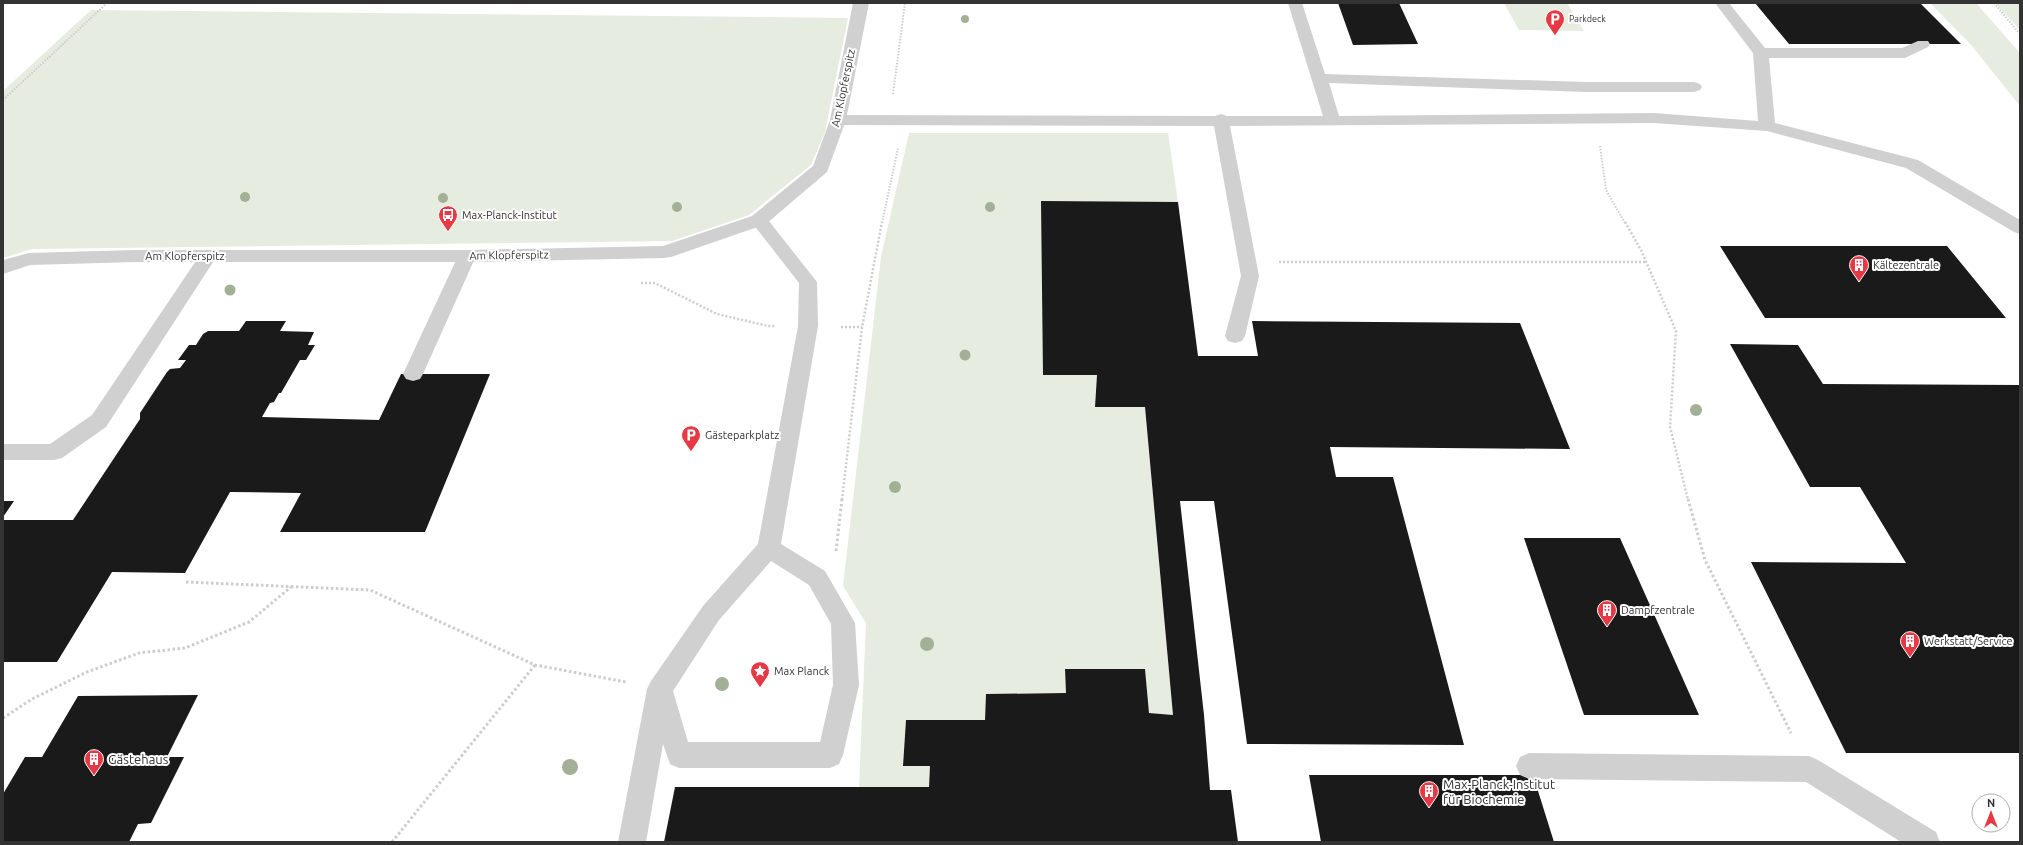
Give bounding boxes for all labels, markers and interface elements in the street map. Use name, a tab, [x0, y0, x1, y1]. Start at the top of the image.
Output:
parking icon: Parkdeck	[1544, 8, 1566, 36]
place label: Parkdeck	[1569, 14, 1606, 24]
street label: Am Klopferspitz	[829, 48, 857, 128]
bus stop icon: Max-Planck-Institut	[437, 204, 459, 232]
place label: Max-Planck-Institut	[462, 209, 557, 221]
street label: Am Klopferspitz	[469, 248, 549, 262]
street label: Am Klopferspitz	[145, 250, 225, 262]
building icon: Kältezentrale	[1848, 254, 1870, 282]
place label: Kältezentrale	[1873, 259, 1939, 271]
parking icon: Gästeparkplatz	[680, 424, 702, 452]
place label: Gästeparkplatz	[705, 429, 779, 441]
building icon: Dampfzentrale	[1596, 599, 1618, 627]
place label: Dampfzentrale	[1621, 604, 1695, 616]
building icon: Werkstatt/Service	[1899, 630, 1921, 658]
place label: Werkstatt/Service	[1924, 635, 2013, 647]
place icon: Max Planck	[749, 660, 771, 688]
place label: Max Planck	[774, 665, 830, 677]
building icon: Gästehaus	[83, 748, 105, 776]
place label: Gästehaus	[108, 752, 169, 766]
place label: Max-Planck-Institut für Biochemie	[1443, 777, 1555, 806]
building icon: Max-Planck-Institut für Biochemie	[1418, 780, 1440, 808]
north arrow	[1971, 793, 2011, 833]
text: N	[1987, 797, 1995, 809]

